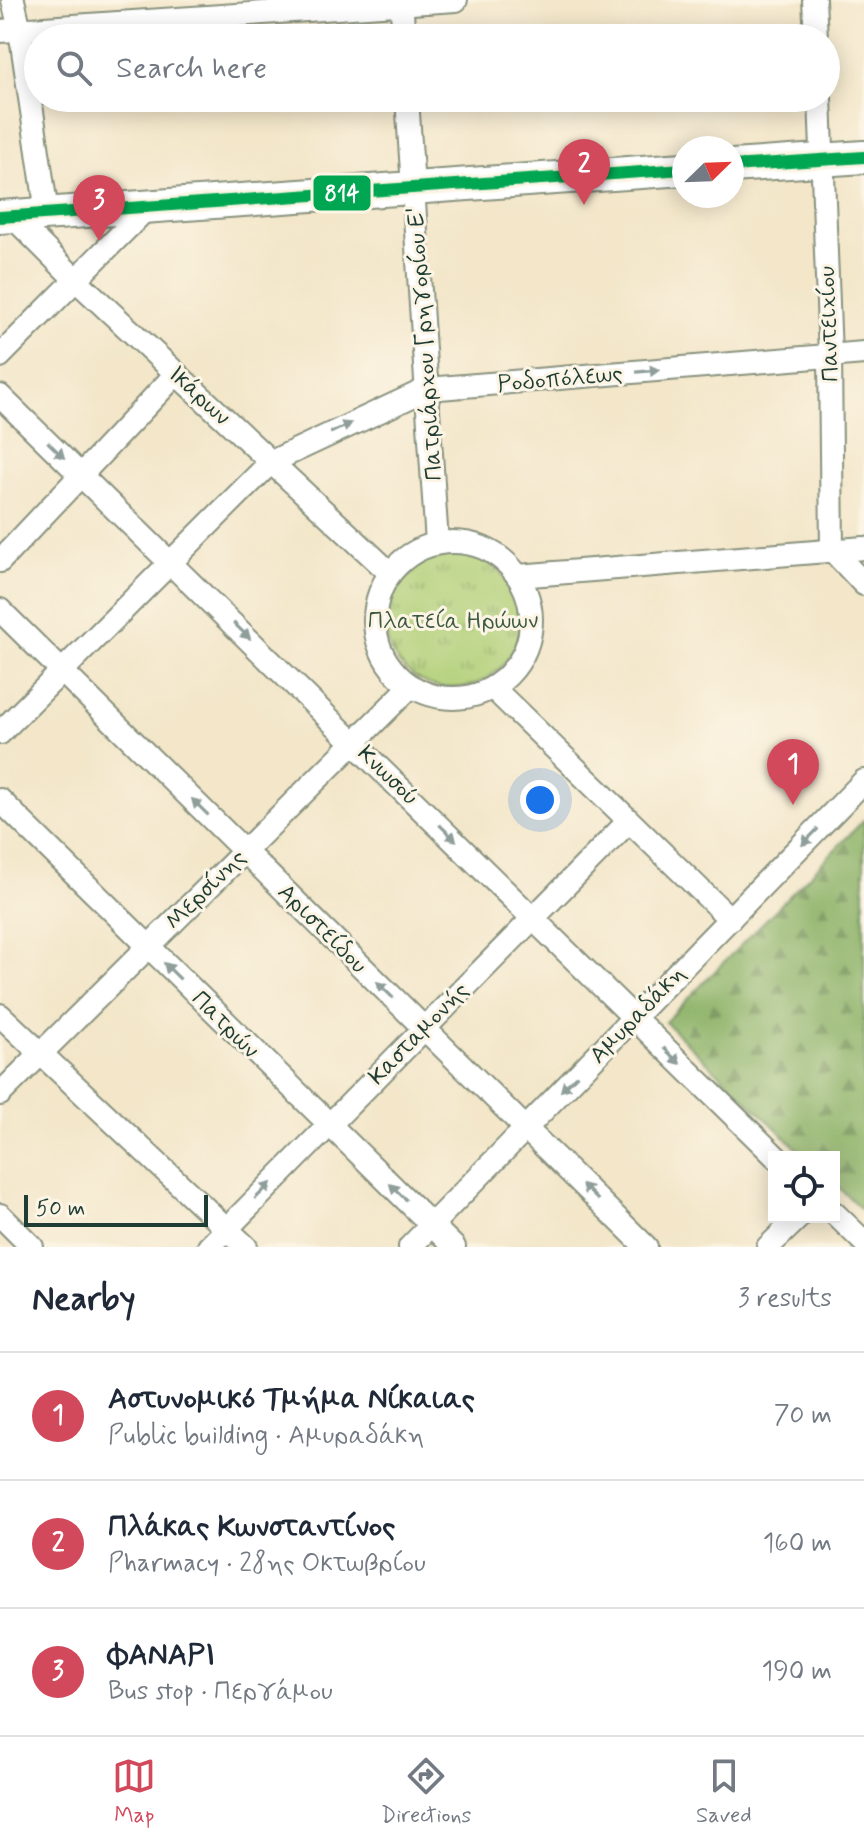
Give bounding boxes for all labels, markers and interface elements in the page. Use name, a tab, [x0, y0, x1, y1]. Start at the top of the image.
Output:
search box	[24, 24, 840, 112]
icon: search	[52, 46, 96, 90]
text: Search here	[116, 49, 267, 88]
north arrow	[672, 136, 744, 208]
pin: 2	[558, 139, 610, 205]
line badge: 814	[312, 174, 372, 212]
pin: 3	[73, 175, 125, 241]
text: 814	[325, 181, 359, 209]
street label: Πατριάρχου Γρηγορίου Ε'	[400, 206, 451, 482]
street label: Παντειχίου	[812, 265, 847, 382]
street label: Ικάρων	[161, 359, 237, 433]
street label: Ροδοπόλεως	[496, 359, 624, 400]
one-way arrow	[636, 364, 661, 377]
one-way arrow	[330, 421, 353, 435]
one-way arrow	[46, 440, 65, 459]
park label: Πλατεία Ηρώων	[368, 606, 538, 637]
one-way arrow	[232, 622, 251, 640]
street label: Κνωσού	[350, 739, 426, 813]
pin: 1	[767, 739, 819, 805]
your location	[520, 780, 560, 820]
one-way arrow	[191, 799, 210, 817]
one-way arrow	[438, 823, 457, 842]
one-way arrow	[801, 827, 819, 846]
street label: Μερσίνης	[159, 843, 253, 937]
street label: Αριστείδου	[270, 877, 374, 981]
street label: Αμυραδάκη	[583, 959, 693, 1071]
one-way arrow	[163, 963, 182, 981]
street label: Κασταμονής	[362, 976, 476, 1092]
one-way arrow	[376, 981, 395, 1000]
street label: Πατρών	[184, 984, 266, 1066]
one-way arrow	[662, 1046, 681, 1065]
one-way arrow	[560, 1073, 579, 1092]
map controls	[768, 1151, 840, 1223]
button: locate	[768, 1151, 840, 1223]
one-way arrow	[254, 1182, 272, 1201]
one-way arrow	[581, 1183, 600, 1202]
one-way arrow	[389, 1184, 408, 1202]
scale bar	[24, 1191, 208, 1227]
text: 50 m	[36, 1195, 85, 1223]
text: Nearby	[32, 1277, 136, 1322]
text: 3 results	[738, 1282, 832, 1316]
text: Αστυνομικό Τμήμα Νίκαιας	[108, 1380, 475, 1419]
text: 1	[52, 1399, 64, 1433]
text: 70 m	[774, 1399, 832, 1433]
text: Public building · Αμυραδάκη	[108, 1419, 424, 1453]
text: Πλάκας Κωνσταντίνος	[108, 1508, 395, 1547]
text: 2	[52, 1527, 64, 1561]
text: 160 m	[763, 1527, 832, 1561]
text: Pharmacy · 28ης Οκτωβρίου	[108, 1547, 426, 1581]
text: ΦΑΝΑΡΙ	[108, 1636, 215, 1675]
text: 3	[52, 1655, 64, 1689]
text: 190 m	[762, 1655, 832, 1689]
text: Bus stop · Περγάμου	[108, 1675, 333, 1709]
tab: Map	[112, 1754, 156, 1830]
tab: Directions	[381, 1754, 471, 1830]
tab: Saved	[696, 1754, 752, 1830]

